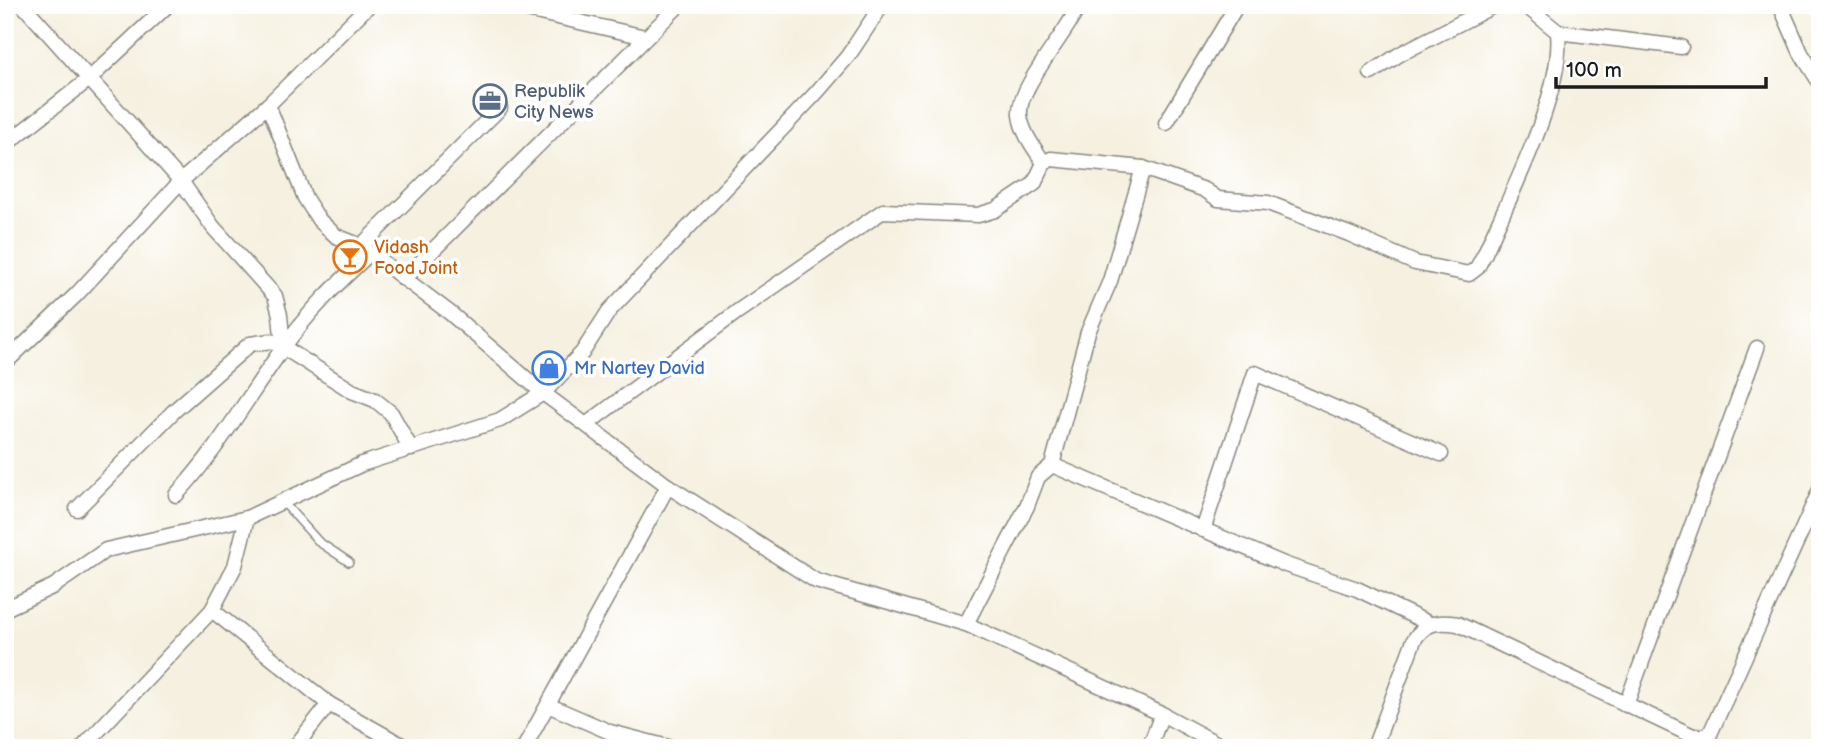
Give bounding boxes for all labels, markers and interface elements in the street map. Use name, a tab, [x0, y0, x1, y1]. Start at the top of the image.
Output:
scale bar	[1556, 46, 1766, 90]
text: 100 m	[1566, 58, 1622, 83]
place label: Republik City News	[514, 81, 594, 123]
office icon: Republik City News	[471, 82, 509, 120]
place label: Vidash Food Joint	[374, 237, 458, 279]
bar icon: Vidash Food Joint	[331, 238, 369, 276]
shop icon: Mr Nartey David	[530, 349, 568, 387]
place label: Mr Nartey David	[574, 358, 705, 379]

